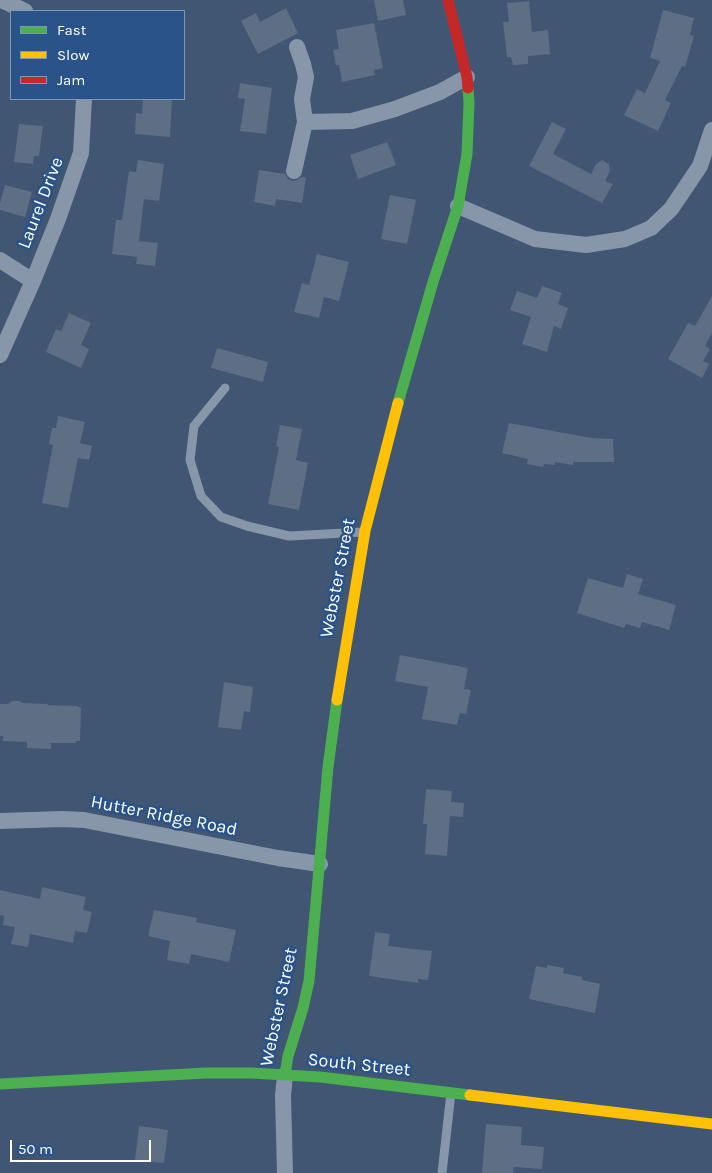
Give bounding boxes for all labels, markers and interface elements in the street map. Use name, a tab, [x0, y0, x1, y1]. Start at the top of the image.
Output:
legend	[10, 10, 185, 100]
text: Fast	[57, 21, 86, 39]
text: Slow	[57, 46, 89, 64]
text: Jam	[57, 71, 85, 89]
street label: Laurel Drive	[14, 154, 68, 252]
street label: Webster Street	[316, 517, 360, 639]
street label: Hutter Ridge Road	[89, 791, 239, 841]
street label: Webster Street	[256, 946, 302, 1068]
street label: South Street	[307, 1049, 411, 1081]
scale bar	[12, 1130, 154, 1162]
text: 50 m	[18, 1140, 53, 1158]

